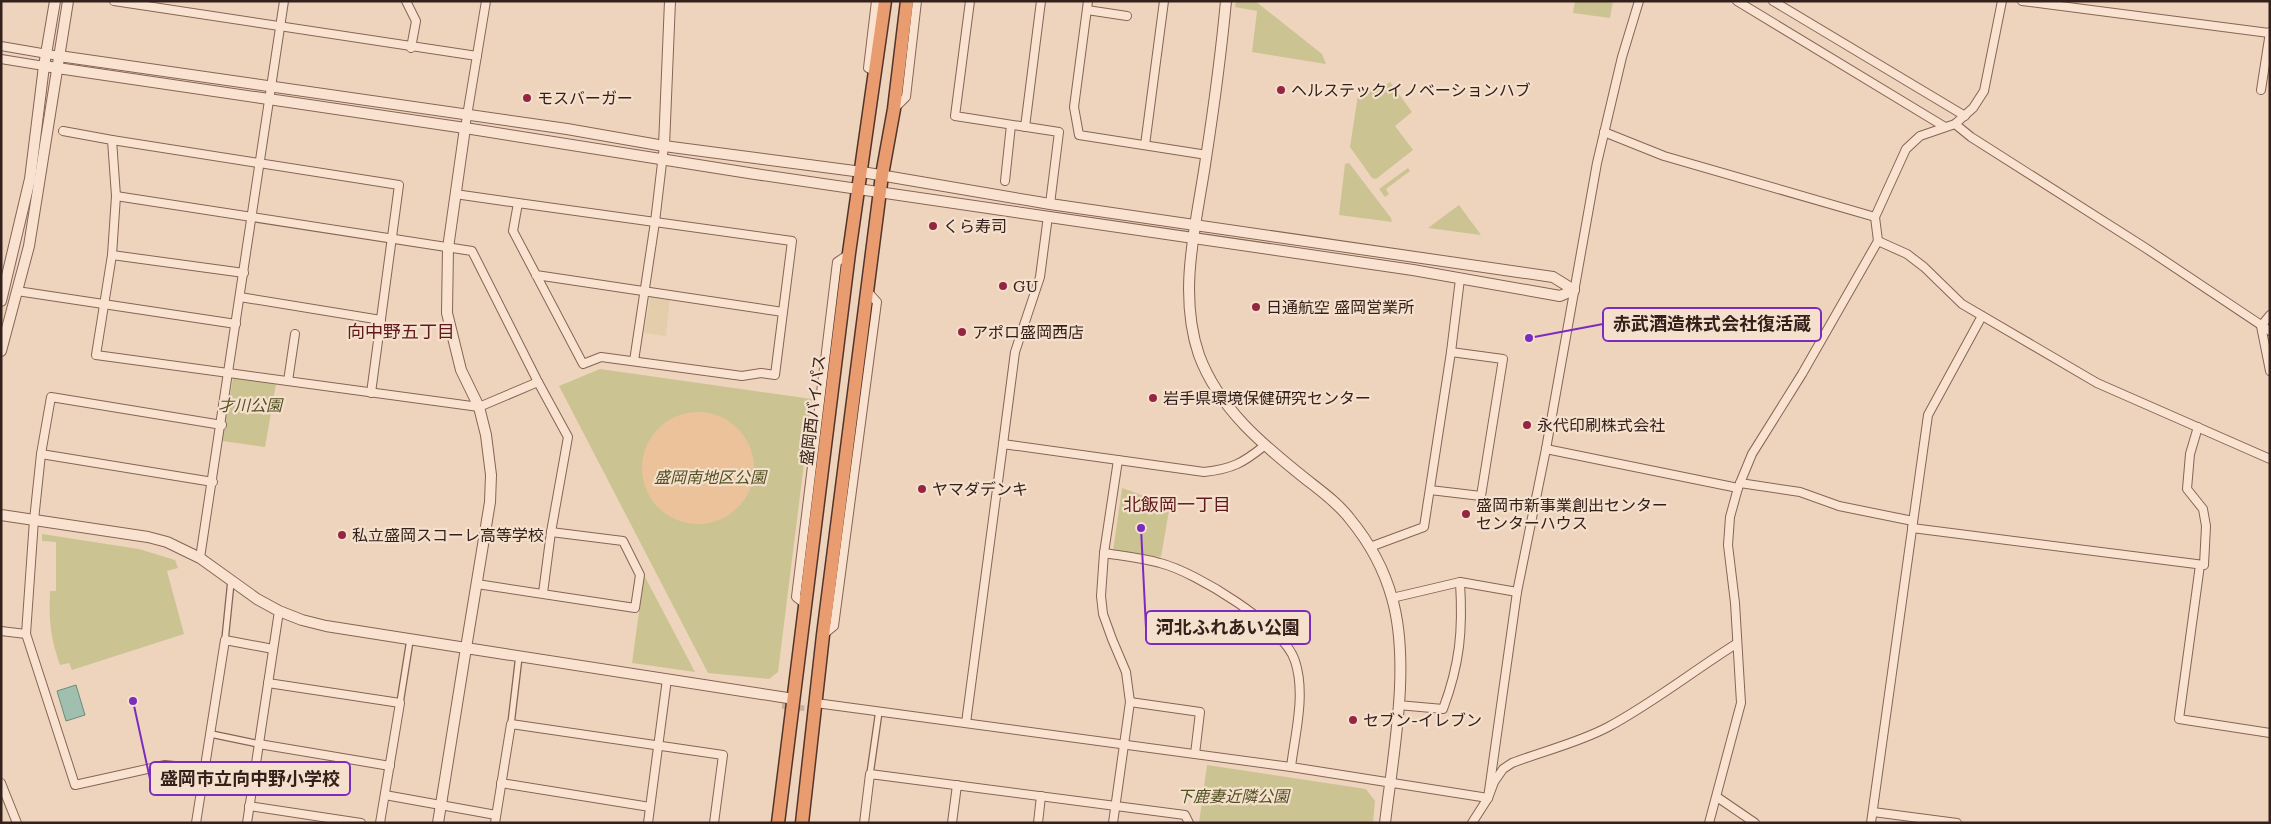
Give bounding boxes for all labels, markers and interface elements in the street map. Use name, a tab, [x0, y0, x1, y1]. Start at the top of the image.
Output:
place label: ヘルステックイノベーションハブ	[1291, 81, 1531, 100]
marker: ヘルステックイノベーションハブ	[1275, 84, 1287, 96]
place label: モスバーガー	[537, 89, 633, 108]
marker: モスバーガー	[521, 92, 533, 104]
place label: くら寿司	[943, 217, 1007, 236]
marker: くら寿司	[927, 220, 939, 232]
place label: GU	[1013, 277, 1038, 296]
marker: GU	[997, 280, 1009, 292]
place label: 日通航空 盛岡営業所	[1266, 298, 1414, 317]
marker: 日通航空 盛岡営業所	[1250, 301, 1262, 313]
callout: 赤武酒造株式会社復活蔵	[1603, 308, 1821, 341]
text: 赤武酒造株式会社復活蔵	[1613, 313, 1811, 334]
district label: 向中野五丁目	[347, 321, 455, 342]
place label: アポロ盛岡西店	[972, 323, 1084, 342]
marker: アポロ盛岡西店	[956, 326, 968, 338]
street label: 盛岡西バイパス	[797, 353, 829, 467]
place label: 岩手県環境保健研究センター	[1163, 389, 1371, 408]
marker: 岩手県環境保健研究センター	[1147, 392, 1159, 404]
park label: 才川公園	[218, 396, 284, 415]
place label: 永代印刷株式会社	[1537, 416, 1665, 435]
marker: 永代印刷株式会社	[1521, 419, 1533, 431]
park label: 盛岡南地区公園	[654, 468, 768, 487]
place label: ヤマダデンキ	[932, 480, 1028, 499]
marker: ヤマダデンキ	[916, 483, 928, 495]
district label: 北飯岡一丁目	[1123, 494, 1231, 515]
place label: 盛岡市新事業創出センター センターハウス	[1476, 496, 1668, 533]
marker: 盛岡市新事業創出センター センターハウス	[1460, 508, 1472, 520]
place label: 私立盛岡スコーレ高等学校	[352, 526, 544, 545]
marker: 私立盛岡スコーレ高等学校	[336, 529, 348, 541]
callout: 河北ふれあい公園	[1146, 611, 1310, 644]
text: 河北ふれあい公園	[1156, 617, 1300, 638]
place label: セブン-イレブン	[1363, 711, 1482, 730]
marker: セブン-イレブン	[1347, 714, 1359, 726]
callout: 盛岡市立向中野小学校	[150, 762, 350, 795]
text: 盛岡市立向中野小学校	[160, 768, 340, 789]
park label: 下鹿妻近隣公園	[1177, 787, 1291, 806]

